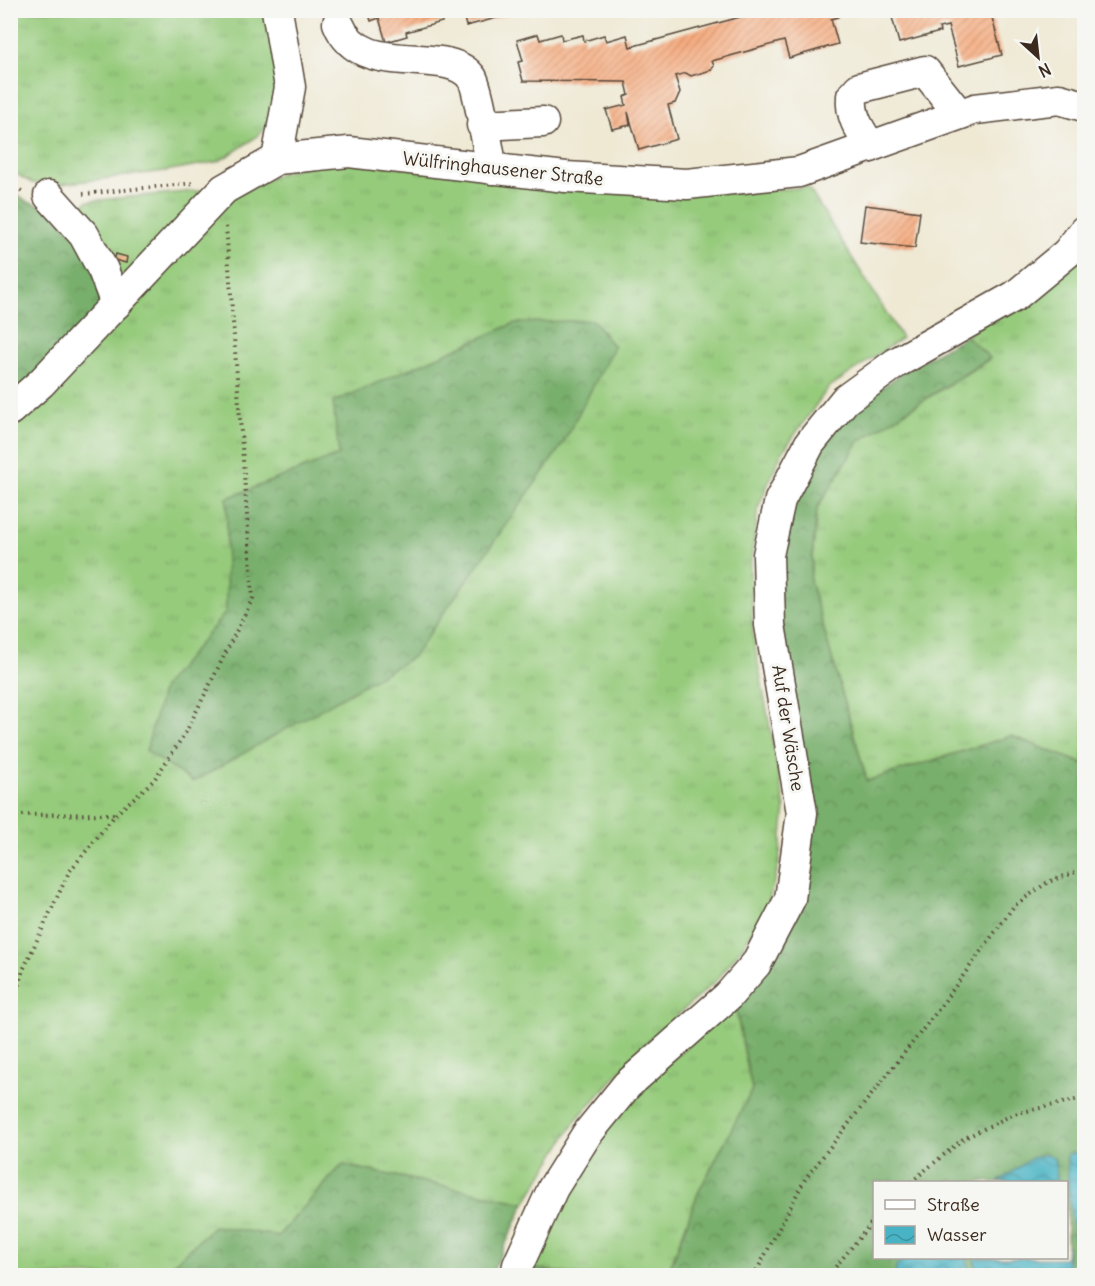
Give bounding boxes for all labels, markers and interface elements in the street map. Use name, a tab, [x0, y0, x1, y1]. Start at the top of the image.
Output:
north arrow	[1008, 27, 1068, 87]
text: N	[1035, 59, 1054, 82]
street label: Wülfringhausener Straße	[402, 147, 605, 190]
street label: Auf der Wäsche	[767, 663, 810, 793]
legend	[873, 1181, 1068, 1259]
text: Straße	[927, 1193, 980, 1216]
text: Wasser	[927, 1223, 987, 1246]

